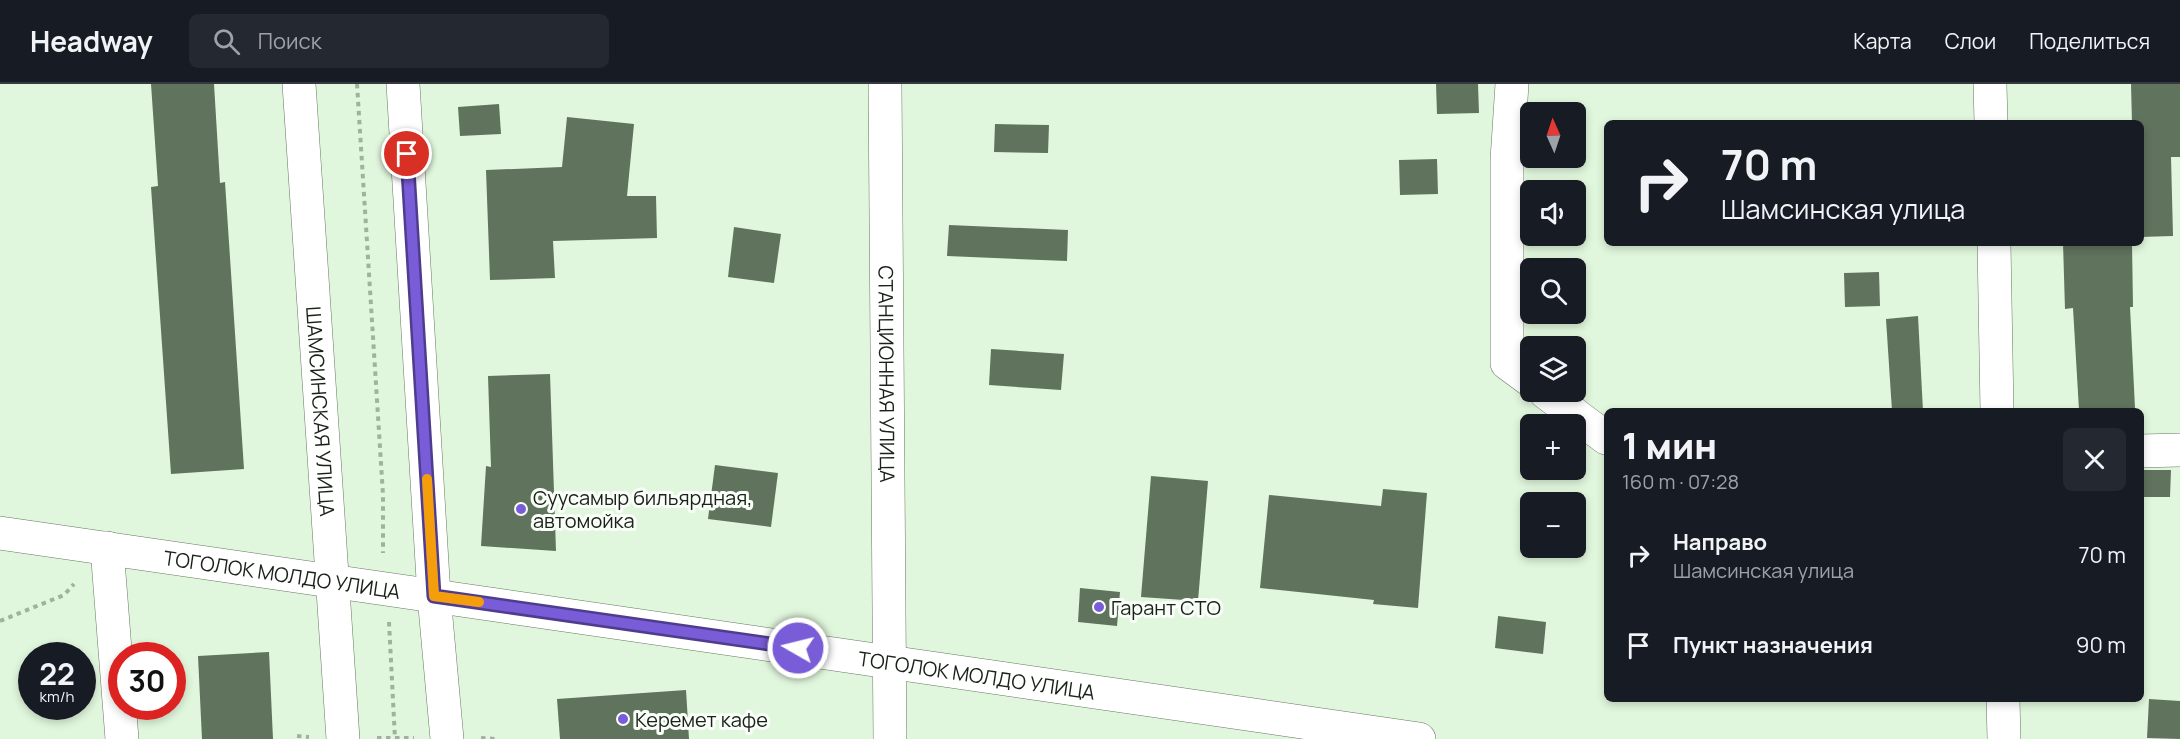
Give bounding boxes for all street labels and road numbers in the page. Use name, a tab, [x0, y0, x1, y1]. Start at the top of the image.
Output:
street label: СТАНЦИОННАЯ УЛИЦА	[873, 265, 902, 483]
street label: ШАМСИНСКАЯ УЛИЦА	[300, 305, 342, 518]
street label: ТОГОЛОК МОЛДО УЛИЦА	[162, 543, 403, 605]
street label: ТОГОЛОК МОЛДО УЛИЦА	[857, 644, 1097, 705]

